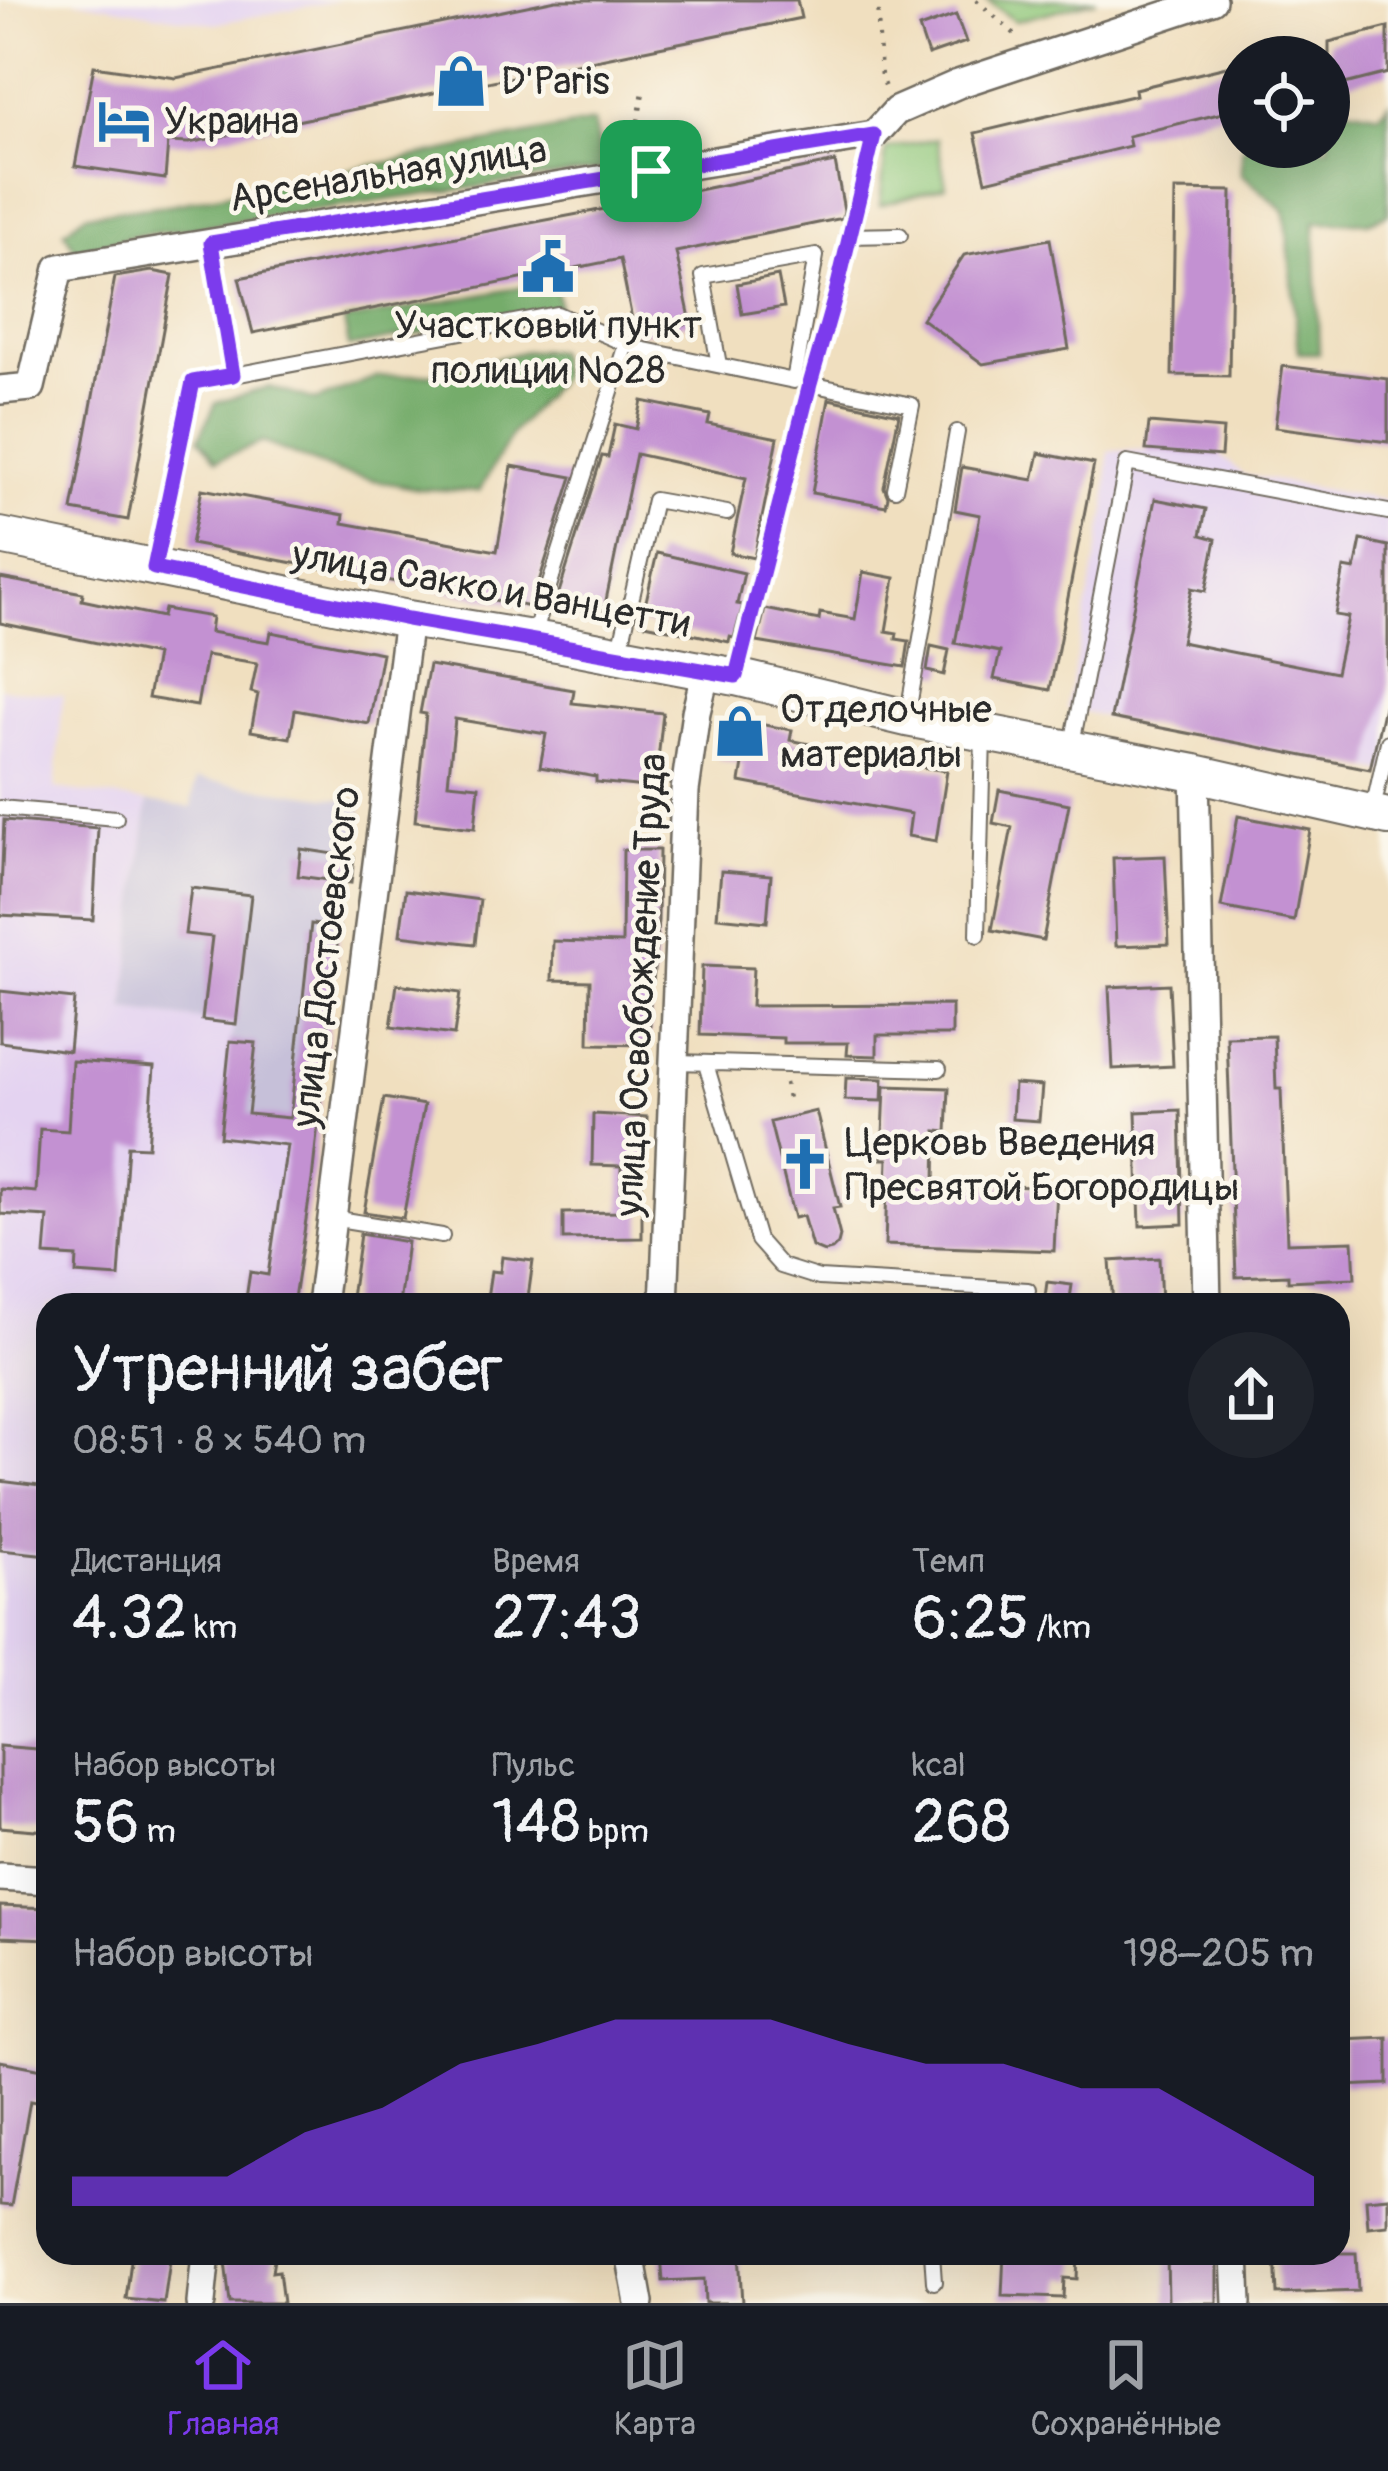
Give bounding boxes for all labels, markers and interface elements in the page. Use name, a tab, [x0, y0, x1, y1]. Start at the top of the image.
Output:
map controls	[1218, 36, 1350, 168]
button: locate	[1218, 36, 1350, 168]
shop icon: D'Paris	[432, 52, 490, 110]
place label: D'Paris	[501, 57, 610, 106]
hotel icon: Украина	[95, 92, 153, 150]
place label: Украина	[164, 97, 299, 146]
pin	[600, 120, 702, 222]
street label: Арсенальная улица	[226, 125, 550, 223]
icon: arrive	[618, 138, 684, 204]
public building icon: Участковый пункт полиции №28	[519, 238, 577, 296]
place label: Участковый пункт полиции №28	[394, 301, 702, 395]
street label: улица Сакко и Ванцетти	[287, 530, 694, 648]
place label: Отделочные материалы	[780, 685, 992, 779]
shop icon: Отделочные материалы	[711, 702, 769, 760]
street label: улица Освобождение Труда	[604, 752, 678, 1219]
street label: улица Достоевского	[281, 784, 371, 1131]
place label: Церковь Введения Пресвятой Богородицы	[845, 1118, 1239, 1212]
church icon: Церковь Введения Пресвятой Богородицы	[776, 1135, 834, 1193]
text: Утренний забег	[72, 1329, 503, 1412]
button: share	[1188, 1332, 1314, 1458]
text: 08:51 · 8 × 540 m	[72, 1416, 366, 1465]
text: Дистанция	[72, 1541, 222, 1582]
text: Время	[492, 1541, 580, 1582]
text: Темп	[912, 1541, 985, 1582]
text: 4.32	[72, 1582, 187, 1657]
text: 27:43	[492, 1582, 642, 1657]
text: 6:25	[912, 1582, 1029, 1657]
text: km	[187, 1607, 237, 1648]
text: /km	[1029, 1607, 1091, 1648]
text: Набор высоты	[72, 1745, 276, 1786]
text: Пульс	[492, 1745, 575, 1786]
text: kcal	[912, 1745, 966, 1786]
text: 56	[72, 1786, 139, 1861]
text: 148	[492, 1786, 581, 1861]
text: 268	[912, 1786, 1011, 1861]
text: m	[139, 1811, 176, 1852]
text: bpm	[581, 1811, 649, 1852]
text: Набор высоты	[72, 1929, 314, 1978]
text: 198–205 m	[1123, 1929, 1314, 1978]
tab: Главная	[167, 2332, 279, 2445]
tab: Карта	[614, 2332, 696, 2445]
tab: Сохранённые	[1030, 2332, 1221, 2445]

